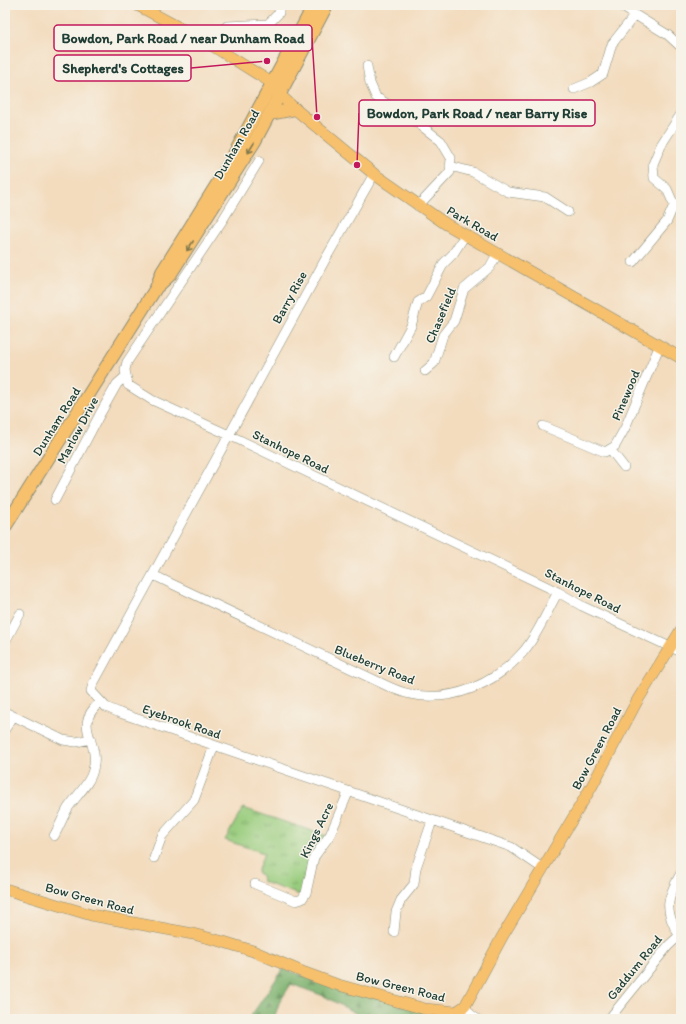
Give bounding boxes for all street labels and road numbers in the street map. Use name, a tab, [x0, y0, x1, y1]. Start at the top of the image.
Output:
street label: Dunham Road	[210, 107, 263, 182]
street label: Park Road	[444, 203, 501, 244]
street label: Barry Rise	[269, 268, 310, 326]
street label: Chasefield	[422, 285, 459, 345]
street label: Pinewood	[608, 368, 643, 423]
street label: Dunham Road	[29, 384, 84, 459]
street label: Marlow Drive	[54, 394, 101, 466]
street label: Stanhope Road	[250, 426, 332, 476]
street label: Stanhope Road	[542, 565, 623, 616]
street label: Blueberry Road	[332, 641, 417, 687]
street label: Eyebrook Road	[141, 701, 223, 742]
street label: Bow Green Road	[568, 704, 625, 792]
street label: Kings Acre	[297, 800, 336, 860]
street label: Bow Green Road	[44, 879, 136, 918]
street label: Gaddum Road	[604, 932, 665, 1003]
street label: Bow Green Road	[355, 968, 447, 1005]

